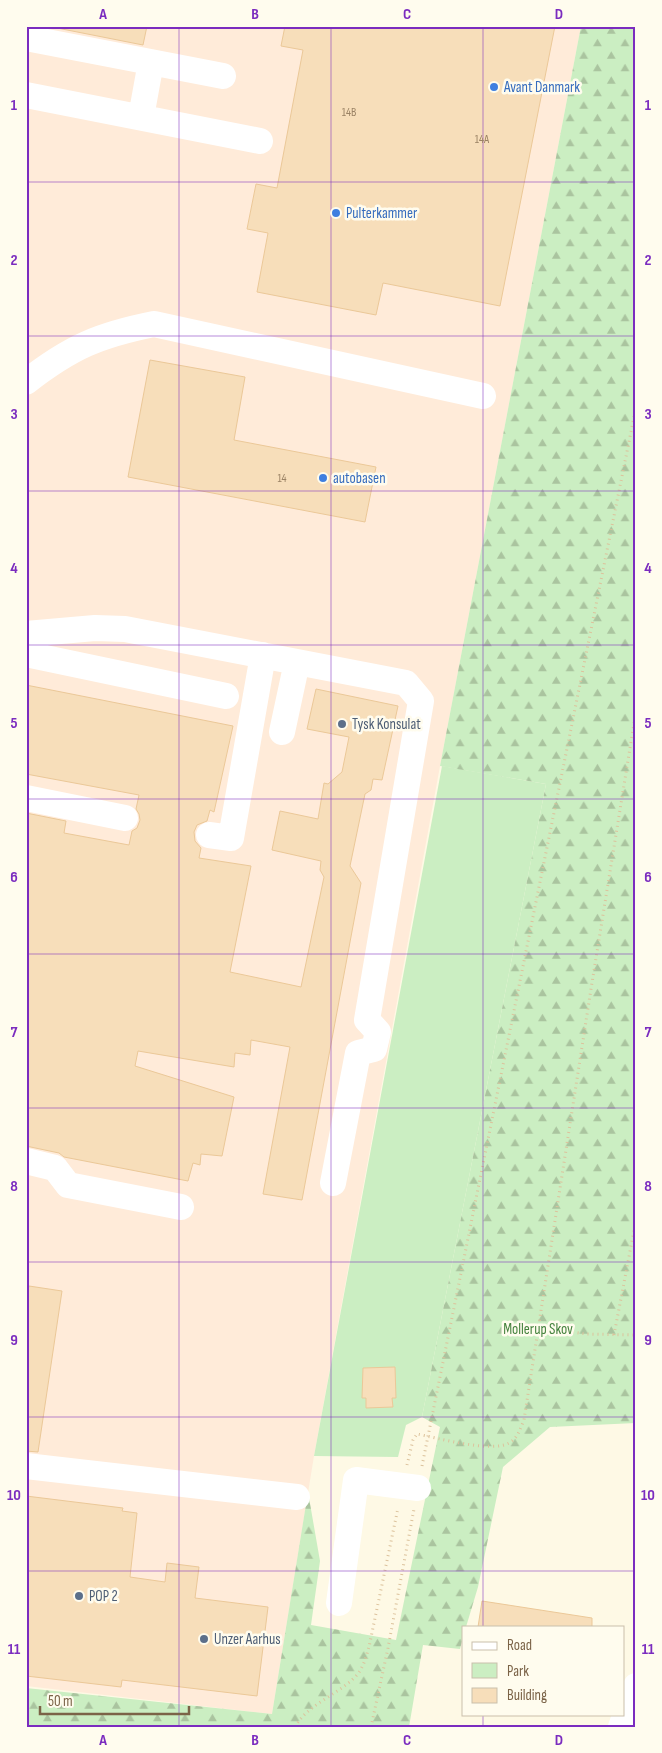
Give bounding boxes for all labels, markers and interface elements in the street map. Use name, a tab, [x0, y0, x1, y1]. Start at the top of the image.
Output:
text: A	[98, 5, 107, 24]
text: B	[251, 5, 259, 24]
text: C	[403, 5, 411, 24]
text: D	[555, 5, 563, 24]
place label: Avant Danmark	[503, 78, 580, 97]
marker: Avant Danmark	[488, 81, 500, 93]
text: 1	[11, 96, 18, 115]
text: 1	[645, 96, 652, 115]
house number: 14B	[342, 105, 356, 120]
house number: 14A	[475, 132, 490, 147]
place label: Pulterkammer	[346, 204, 418, 223]
marker: Pulterkammer	[330, 207, 342, 219]
text: 2	[10, 251, 18, 270]
text: 2	[644, 251, 652, 270]
text: 3	[10, 405, 18, 424]
text: 3	[644, 405, 652, 424]
place label: autobasen	[333, 469, 386, 488]
house number: 14	[277, 471, 287, 486]
marker: autobasen	[317, 472, 329, 484]
text: 4	[10, 559, 18, 578]
text: 4	[644, 559, 652, 578]
text: 5	[10, 714, 18, 733]
text: 5	[644, 714, 652, 733]
place label: Tysk Konsulat	[352, 715, 421, 734]
marker: Tysk Konsulat	[336, 718, 348, 730]
text: 6	[10, 868, 18, 887]
text: 6	[644, 868, 652, 887]
text: 7	[11, 1023, 18, 1042]
text: 7	[645, 1023, 652, 1042]
text: 8	[10, 1177, 18, 1196]
text: 8	[644, 1177, 652, 1196]
park label: Mollerup Skov	[503, 1320, 573, 1339]
text: 9	[10, 1331, 18, 1350]
text: 9	[644, 1331, 652, 1350]
text: 10	[7, 1486, 21, 1505]
text: 10	[641, 1486, 655, 1505]
place label: POP 2	[89, 1587, 118, 1606]
marker: POP 2	[73, 1590, 85, 1602]
legend	[462, 1626, 624, 1716]
place label: Unzer Aarhus	[214, 1630, 281, 1649]
marker: Unzer Aarhus	[198, 1633, 210, 1645]
text: Road	[507, 1636, 532, 1655]
text: 11	[8, 1640, 21, 1659]
text: 11	[642, 1640, 655, 1659]
text: Park	[507, 1662, 529, 1681]
scale bar	[40, 1683, 189, 1715]
text: Building	[507, 1686, 547, 1705]
text: 50 m	[48, 1692, 73, 1711]
text: A	[98, 1731, 107, 1750]
text: B	[251, 1731, 259, 1750]
text: C	[403, 1731, 411, 1750]
text: D	[555, 1731, 563, 1750]

